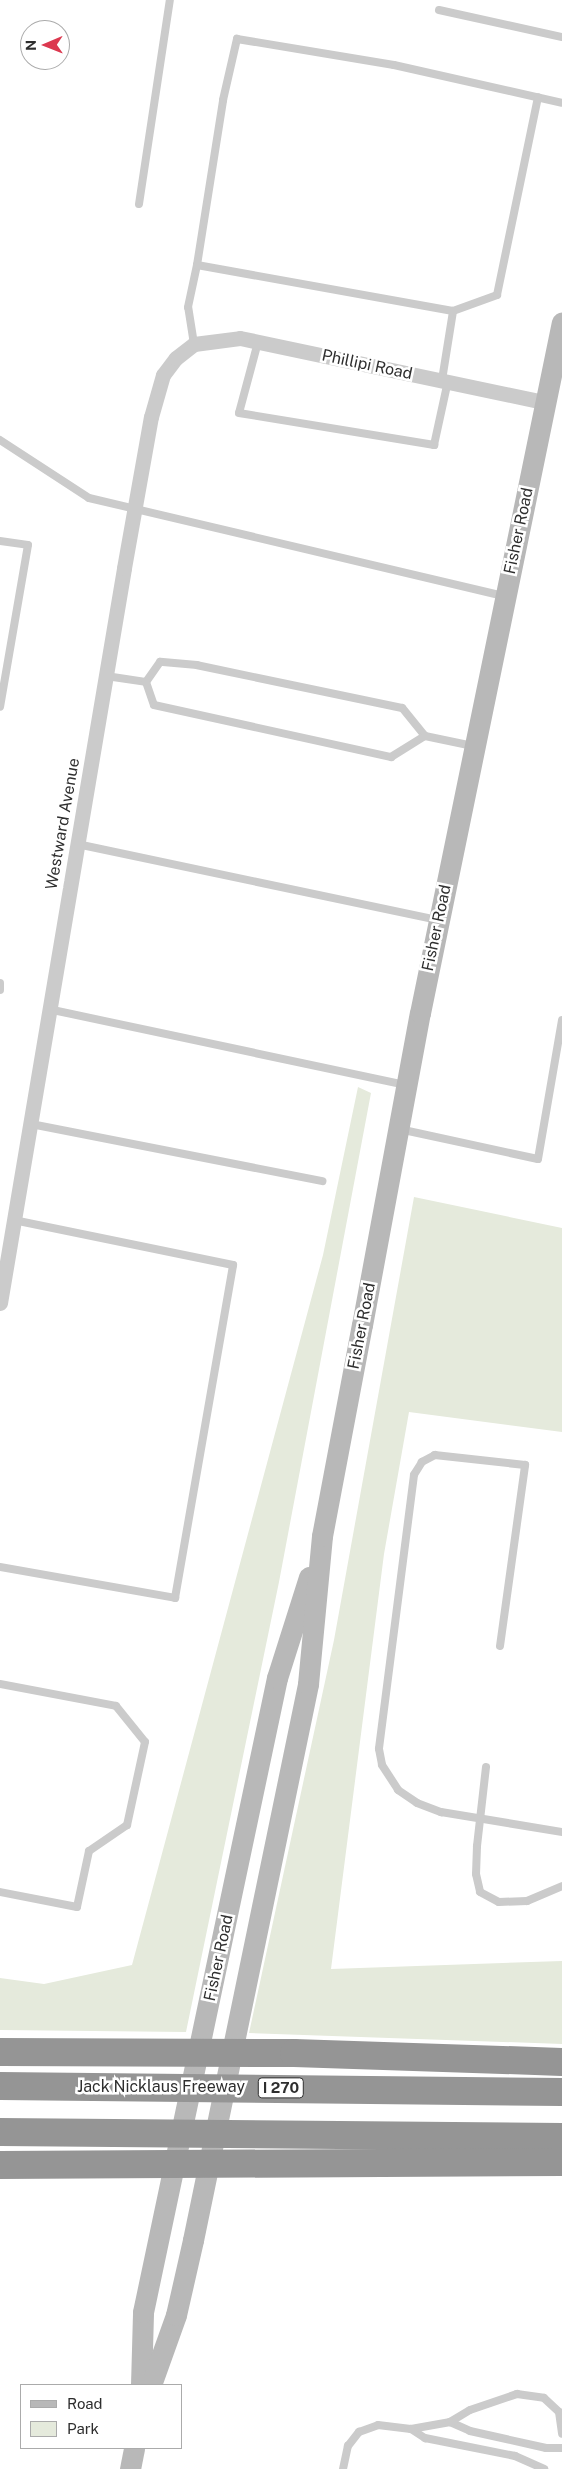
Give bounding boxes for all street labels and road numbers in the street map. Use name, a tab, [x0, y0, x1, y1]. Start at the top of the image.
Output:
street label: Phillipi Road	[320, 346, 414, 384]
street label: Fisher Road	[500, 486, 538, 576]
street label: Westward Avenue	[42, 757, 84, 891]
street label: Fisher Road	[418, 883, 456, 973]
street label: Fisher Road	[344, 1281, 380, 1371]
street label: Fisher Road	[200, 1913, 238, 2003]
road number: I 270	[257, 2076, 305, 2100]
street label: Jack Nicklaus Freeway	[77, 2077, 245, 2097]

